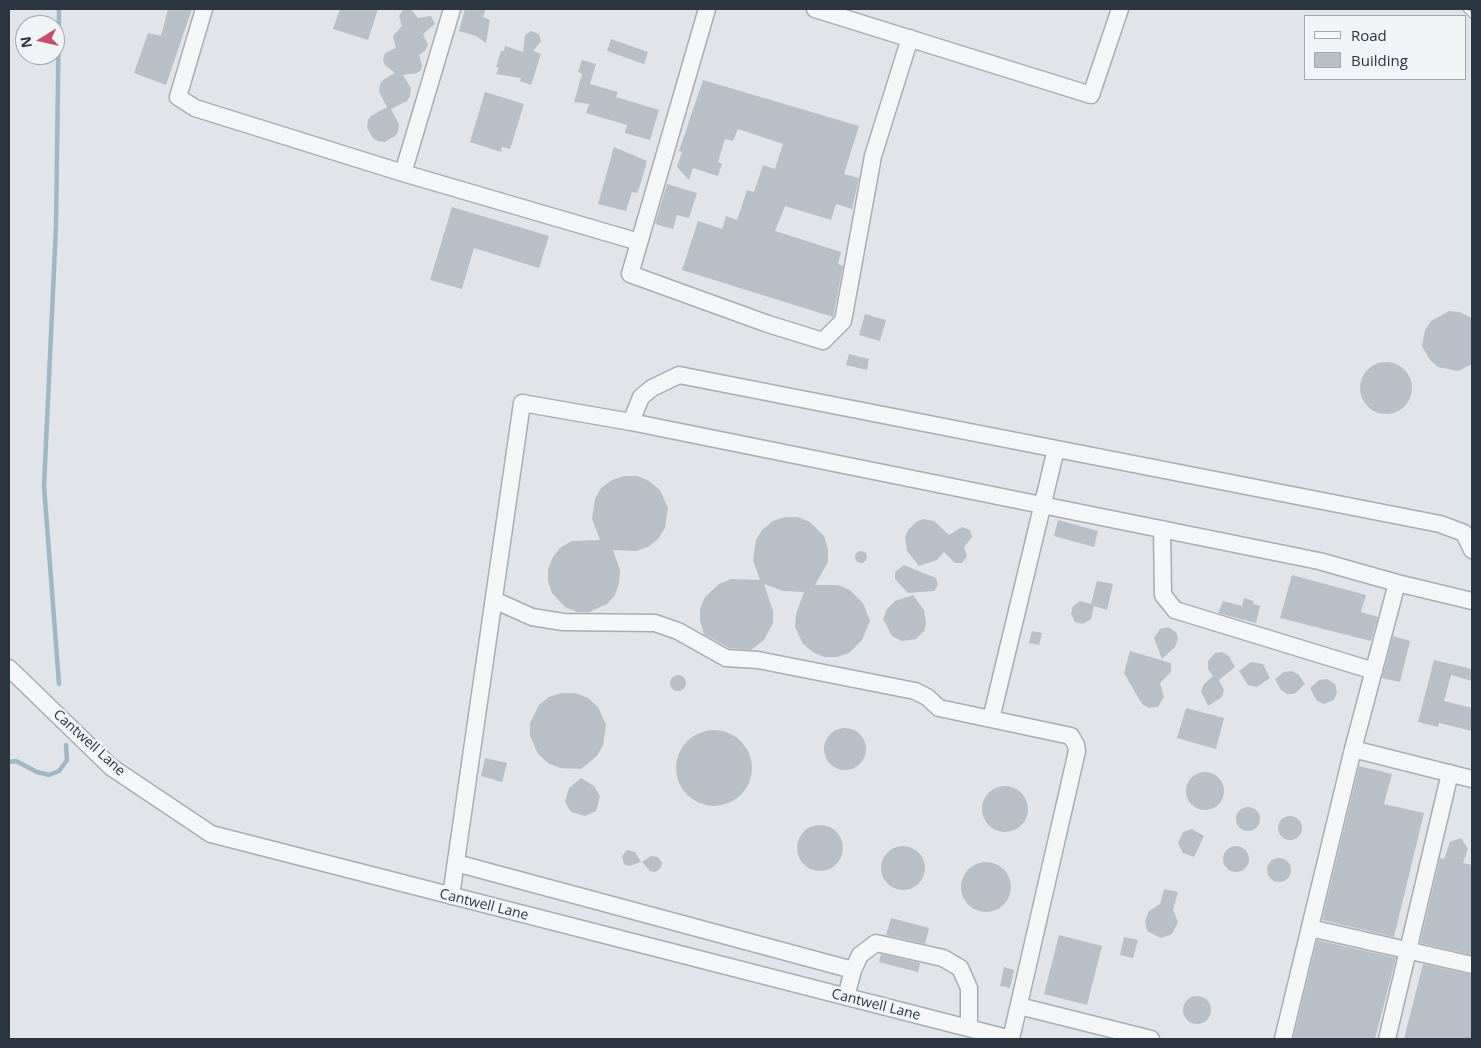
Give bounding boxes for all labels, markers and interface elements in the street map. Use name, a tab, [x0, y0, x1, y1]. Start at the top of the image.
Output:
north arrow	[15, 15, 65, 65]
legend	[1304, 15, 1466, 80]
text: Road	[1351, 25, 1387, 45]
text: N	[15, 35, 36, 49]
text: Building	[1351, 50, 1408, 70]
street label: Cantwell Lane	[50, 706, 128, 780]
street label: Cantwell Lane	[438, 886, 530, 924]
street label: Cantwell Lane	[830, 986, 922, 1024]

